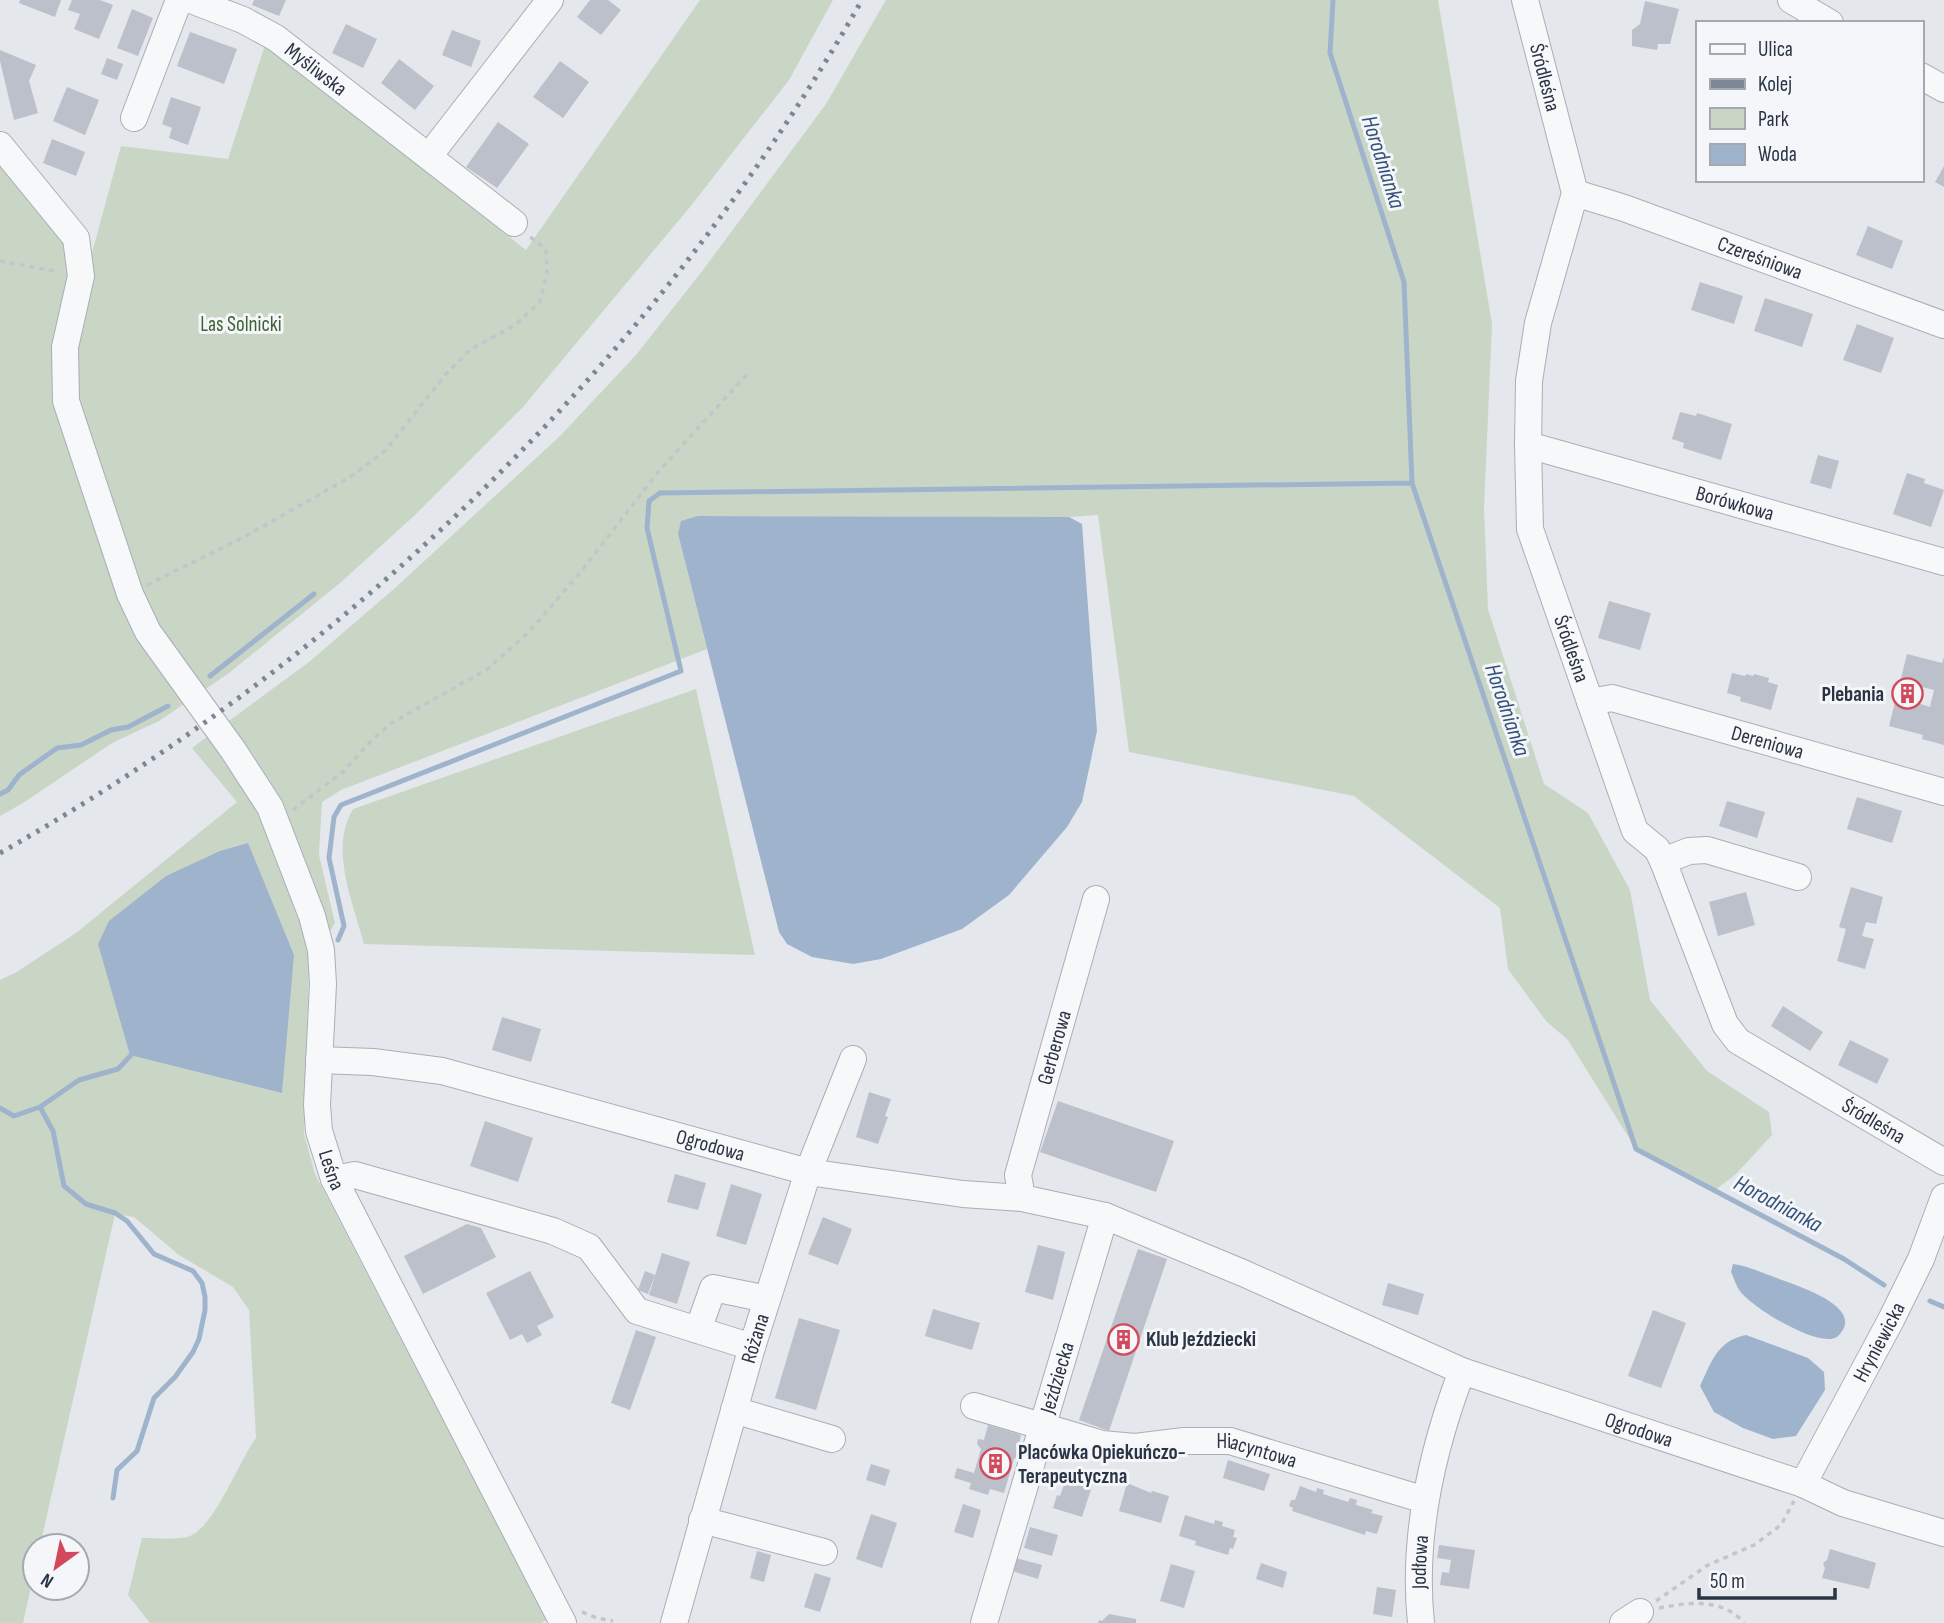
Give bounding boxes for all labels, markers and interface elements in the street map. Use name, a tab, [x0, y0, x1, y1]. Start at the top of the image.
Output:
legend	[1696, 21, 1923, 182]
street label: Myśliwska	[280, 37, 352, 101]
text: Ulica	[1758, 37, 1793, 62]
street label: Śródleśna	[1524, 41, 1566, 114]
text: Kolej	[1758, 72, 1792, 97]
text: Park	[1758, 107, 1789, 132]
water label: Horodnianka	[1355, 112, 1411, 213]
text: Woda	[1758, 142, 1797, 167]
street label: Czereśniowa	[1714, 231, 1806, 285]
park label: Las Solnicki	[200, 312, 282, 337]
street label: Borówkowa	[1693, 480, 1777, 526]
street label: Śródleśna	[1548, 612, 1595, 685]
water label: Horodnianka	[1478, 660, 1536, 761]
building icon: Plebania	[1890, 677, 1924, 711]
place label: Plebania	[1821, 682, 1884, 707]
street label: Dereniowa	[1728, 720, 1807, 764]
street label: Gerberowa	[1032, 1007, 1076, 1087]
street label: Śródleśna	[1838, 1092, 1910, 1149]
street label: Ogrodowa	[673, 1124, 748, 1166]
street label: Leśna	[313, 1147, 350, 1194]
water label: Horodnianka	[1729, 1169, 1828, 1239]
street label: Hryniewicka	[1848, 1298, 1910, 1386]
street label: Różana	[736, 1310, 774, 1366]
building icon: Klub Jeździecki	[1106, 1322, 1140, 1356]
place label: Klub Jeździecki	[1146, 1327, 1256, 1352]
street label: Jeździecka	[1034, 1339, 1079, 1417]
street label: Ogrodowa	[1602, 1407, 1676, 1453]
street label: Hiacyntowa	[1217, 1429, 1300, 1473]
place label: Placówka Opiekuńczo- Terapeutyczna	[1018, 1440, 1186, 1489]
building icon: Placówka Opiekuńczo- Terapeutyczna	[978, 1447, 1012, 1481]
north arrow	[21, 1532, 91, 1602]
street label: Jodłowa	[1406, 1534, 1434, 1590]
scale bar	[1699, 1556, 1836, 1600]
text: N	[37, 1568, 58, 1592]
text: 50 m	[1710, 1569, 1745, 1594]

